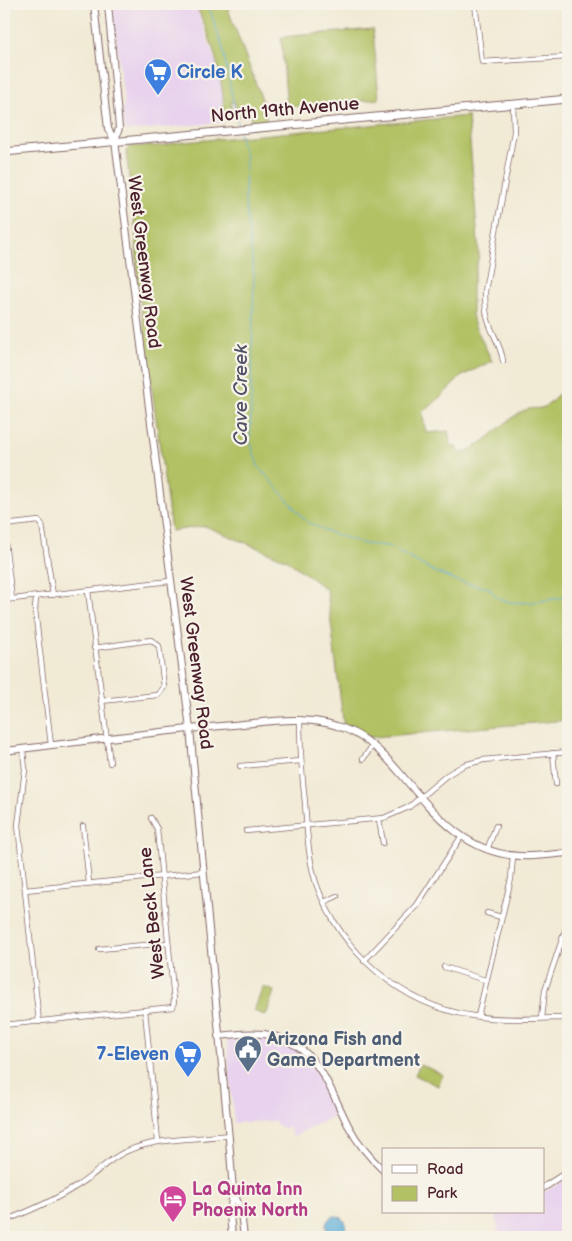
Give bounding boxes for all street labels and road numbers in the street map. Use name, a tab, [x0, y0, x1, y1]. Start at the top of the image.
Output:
street label: North 19th Avenue	[210, 93, 360, 127]
street label: West Greenway Road	[123, 174, 165, 350]
street label: West Greenway Road	[175, 575, 217, 751]
street label: West Beck Lane	[135, 846, 169, 980]

